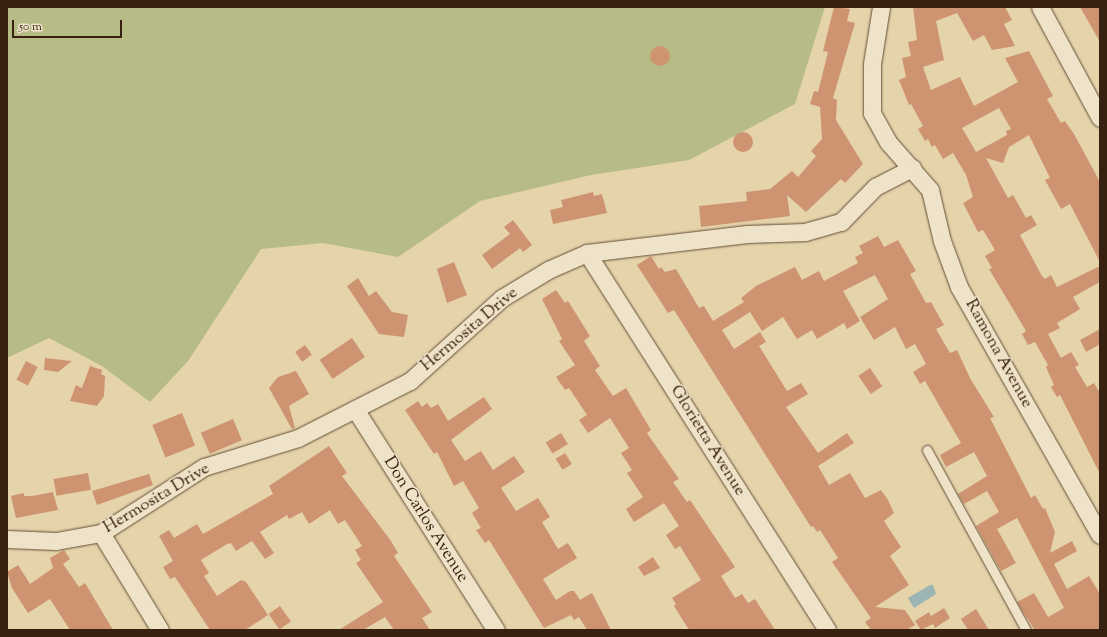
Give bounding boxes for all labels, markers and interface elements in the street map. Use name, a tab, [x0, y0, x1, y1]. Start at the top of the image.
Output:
scale bar	[14, 12, 124, 38]
text: 50 m	[19, 18, 42, 36]
street label: Hermosita Drive	[417, 283, 523, 377]
street label: Ramona Avenue	[960, 296, 1036, 412]
street label: Glorietta Avenue	[665, 382, 749, 500]
street label: Don Carlos Avenue	[378, 453, 472, 587]
street label: Hermosita Drive	[100, 459, 214, 539]

